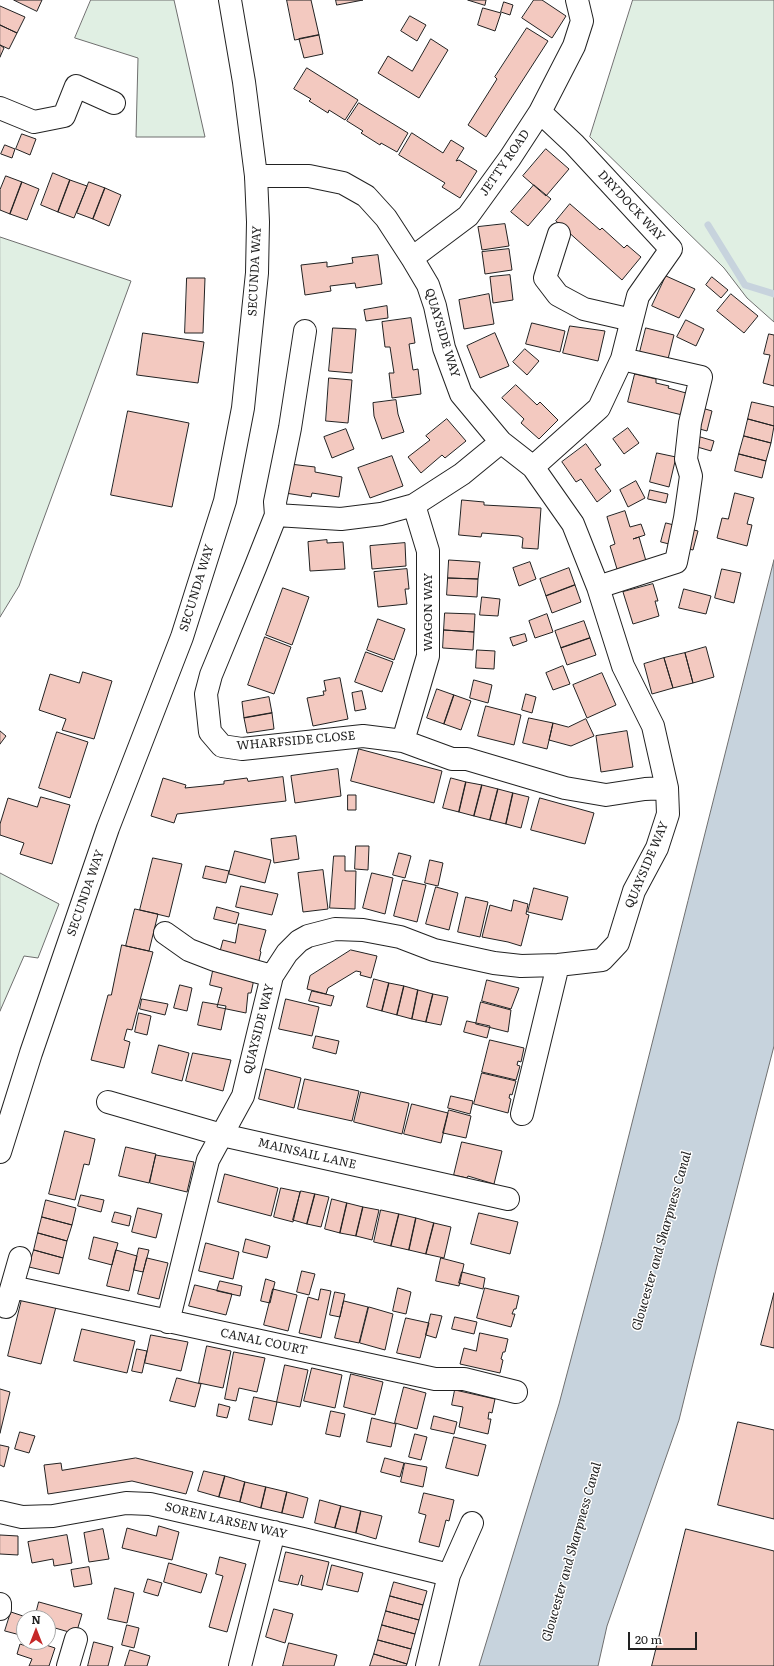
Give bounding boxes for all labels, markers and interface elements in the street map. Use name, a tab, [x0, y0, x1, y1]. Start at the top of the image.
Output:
street label: JETTY ROAD	[477, 127, 533, 199]
street label: DRYDOCK WAY	[595, 168, 667, 244]
street label: SECUNDA WAY	[245, 225, 265, 317]
street label: QUAYSIDE WAY	[422, 287, 462, 379]
street label: SECUNDA WAY	[177, 543, 217, 633]
street label: WAGON WAY	[421, 573, 435, 651]
street label: WHARFSIDE CLOSE	[236, 729, 356, 753]
street label: QUAYSIDE WAY	[622, 820, 672, 910]
street label: SECUNDA WAY	[64, 848, 108, 938]
street label: QUAYSIDE WAY	[241, 982, 277, 1076]
street label: MAINSAIL LANE	[256, 1136, 358, 1172]
water label: Gloucester and Sharpness Canal	[629, 1149, 695, 1333]
street label: CANAL COURT	[219, 1326, 309, 1358]
water label: Gloucester and Sharpness Canal	[539, 1460, 605, 1644]
street label: SOREN LARSEN WAY	[163, 1500, 289, 1542]
north arrow	[16, 1610, 56, 1650]
text: N	[31, 1611, 41, 1627]
scale bar	[630, 1624, 699, 1650]
text: 20 m	[635, 1630, 662, 1648]

